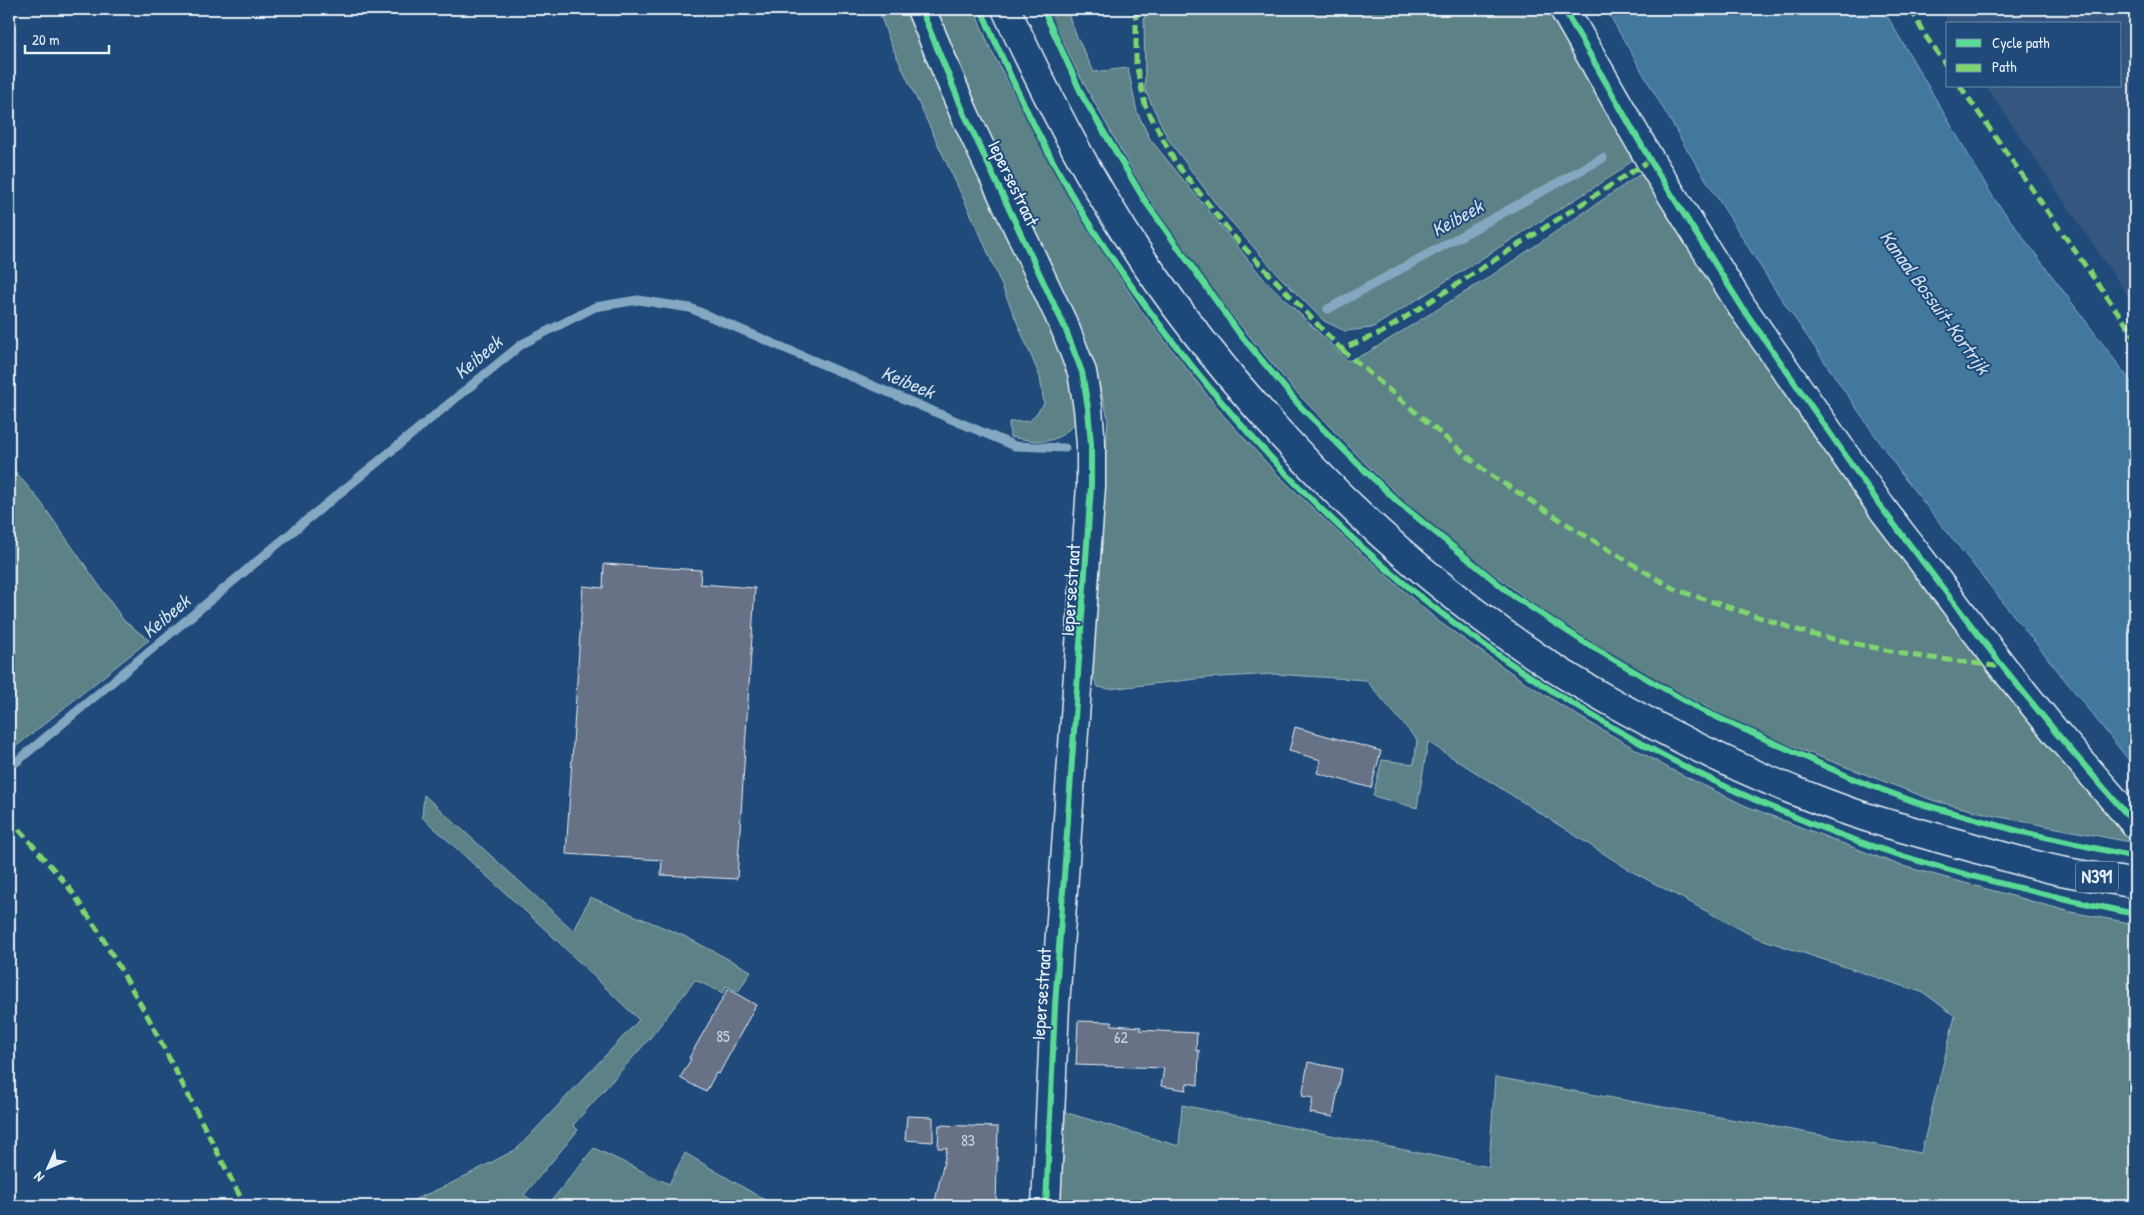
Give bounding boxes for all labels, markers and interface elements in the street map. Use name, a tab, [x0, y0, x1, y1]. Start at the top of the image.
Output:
scale bar	[25, 22, 109, 54]
legend	[1946, 22, 2122, 88]
text: 20 m	[32, 29, 59, 50]
text: Cycle path	[1992, 32, 2050, 53]
text: Path	[1992, 56, 2017, 77]
street label: Iepersestraat	[982, 136, 1046, 231]
water label: Keibeek	[1426, 192, 1489, 243]
water label: Kanaal Bossuit-Kortrijk	[1874, 224, 1998, 381]
water label: Keibeek	[448, 327, 509, 385]
water label: Keibeek	[877, 358, 941, 405]
street label: Iepersestraat	[1054, 542, 1086, 637]
water label: Keibeek	[136, 586, 197, 644]
road number: N391	[2076, 862, 2118, 892]
street label: Iepersestraat	[1025, 946, 1057, 1041]
house number: 85	[716, 1025, 730, 1047]
house number: 62	[1114, 1026, 1128, 1048]
house number: 83	[961, 1129, 975, 1151]
north arrow	[22, 1142, 72, 1192]
text: N	[29, 1168, 48, 1187]

